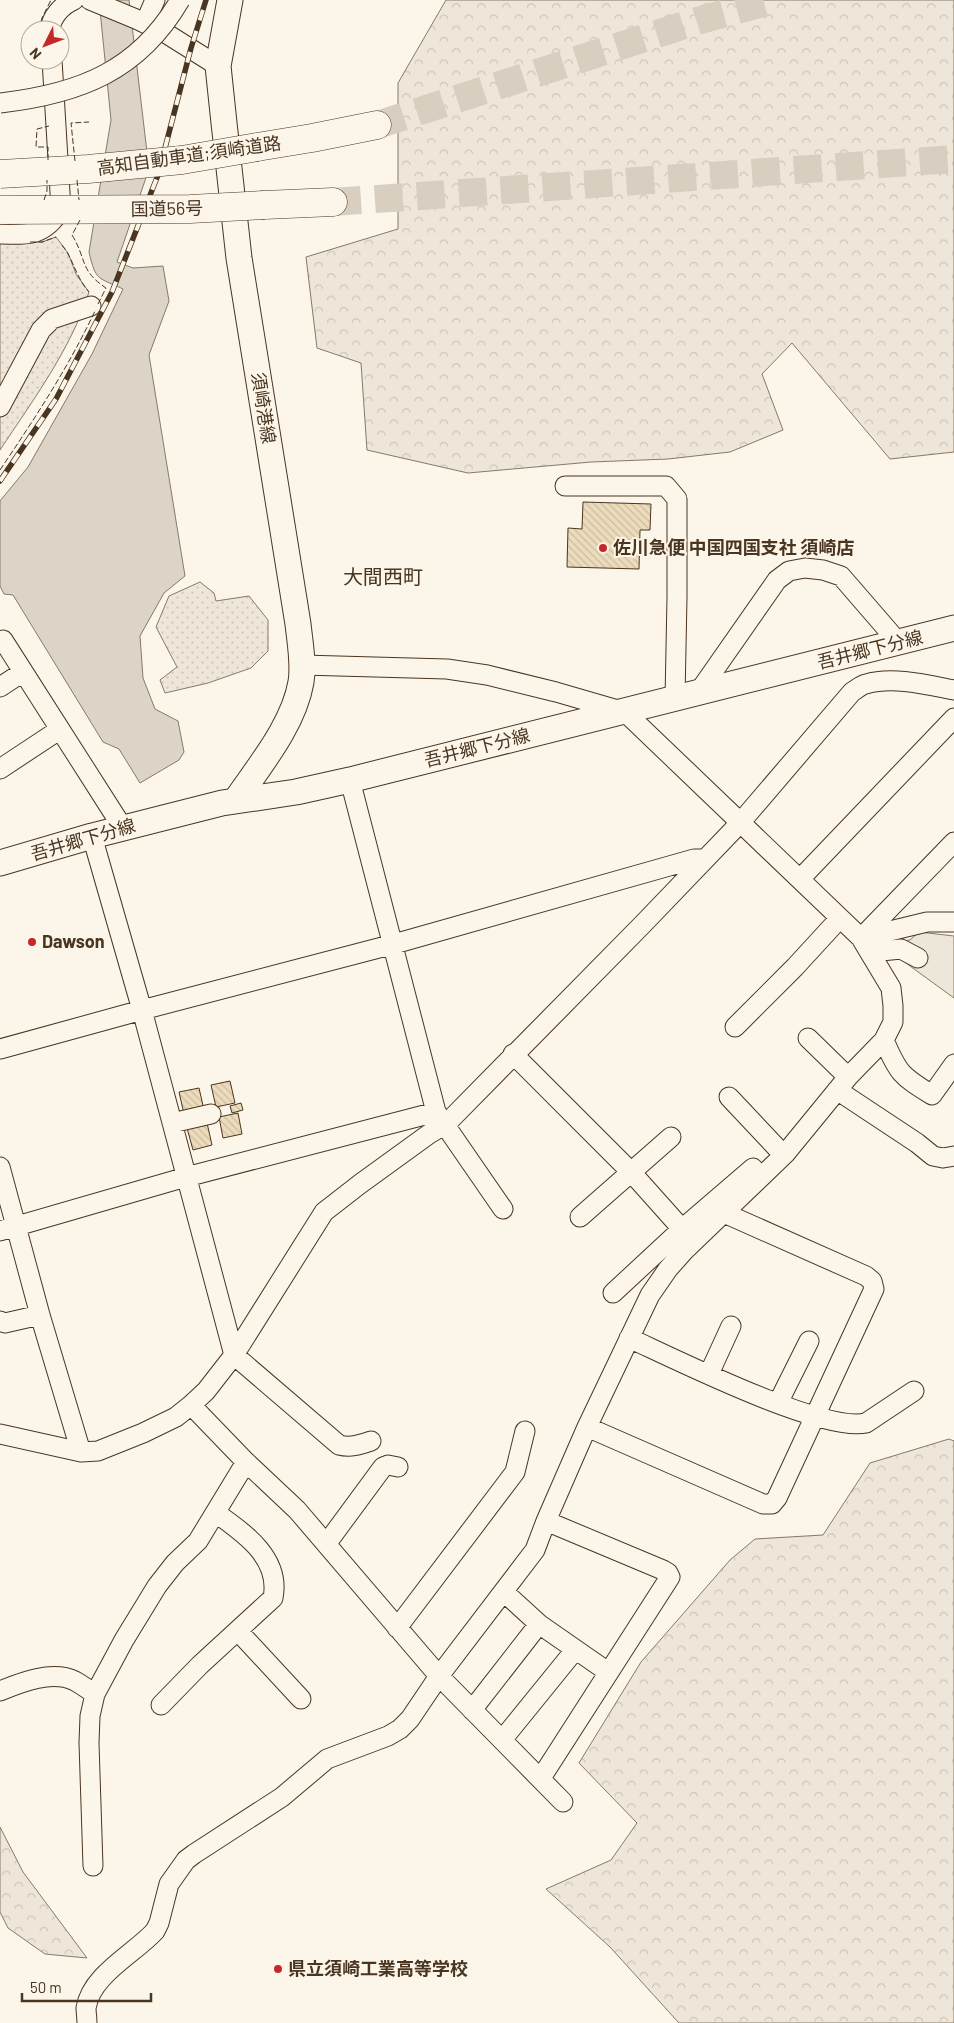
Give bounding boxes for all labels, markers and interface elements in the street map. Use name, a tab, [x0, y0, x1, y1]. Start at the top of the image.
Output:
north arrow	[20, 20, 70, 70]
text: N	[26, 45, 44, 63]
street label: 高知自動車道;須崎道路	[95, 131, 282, 179]
street label: 国道56号	[131, 196, 203, 220]
street label: 須崎港線	[247, 371, 280, 445]
place label: 佐川急便 中国四国支社 須崎店	[613, 536, 854, 558]
marker: 佐川急便 中国四国支社 須崎店	[597, 542, 609, 554]
district label: 大間西町	[343, 564, 423, 588]
street label: 吾井郷下分線	[815, 625, 925, 673]
street label: 吾井郷下分線	[422, 723, 532, 771]
street label: 吾井郷下分線	[28, 814, 138, 864]
place label: Dawson	[42, 930, 105, 952]
marker: Dawson	[26, 936, 38, 948]
place label: 県立須崎工業高等学校	[288, 1957, 468, 1979]
marker: 県立須崎工業高等学校	[272, 1963, 284, 1975]
scale bar	[22, 1970, 151, 2002]
text: 50 m	[30, 1978, 62, 1996]

